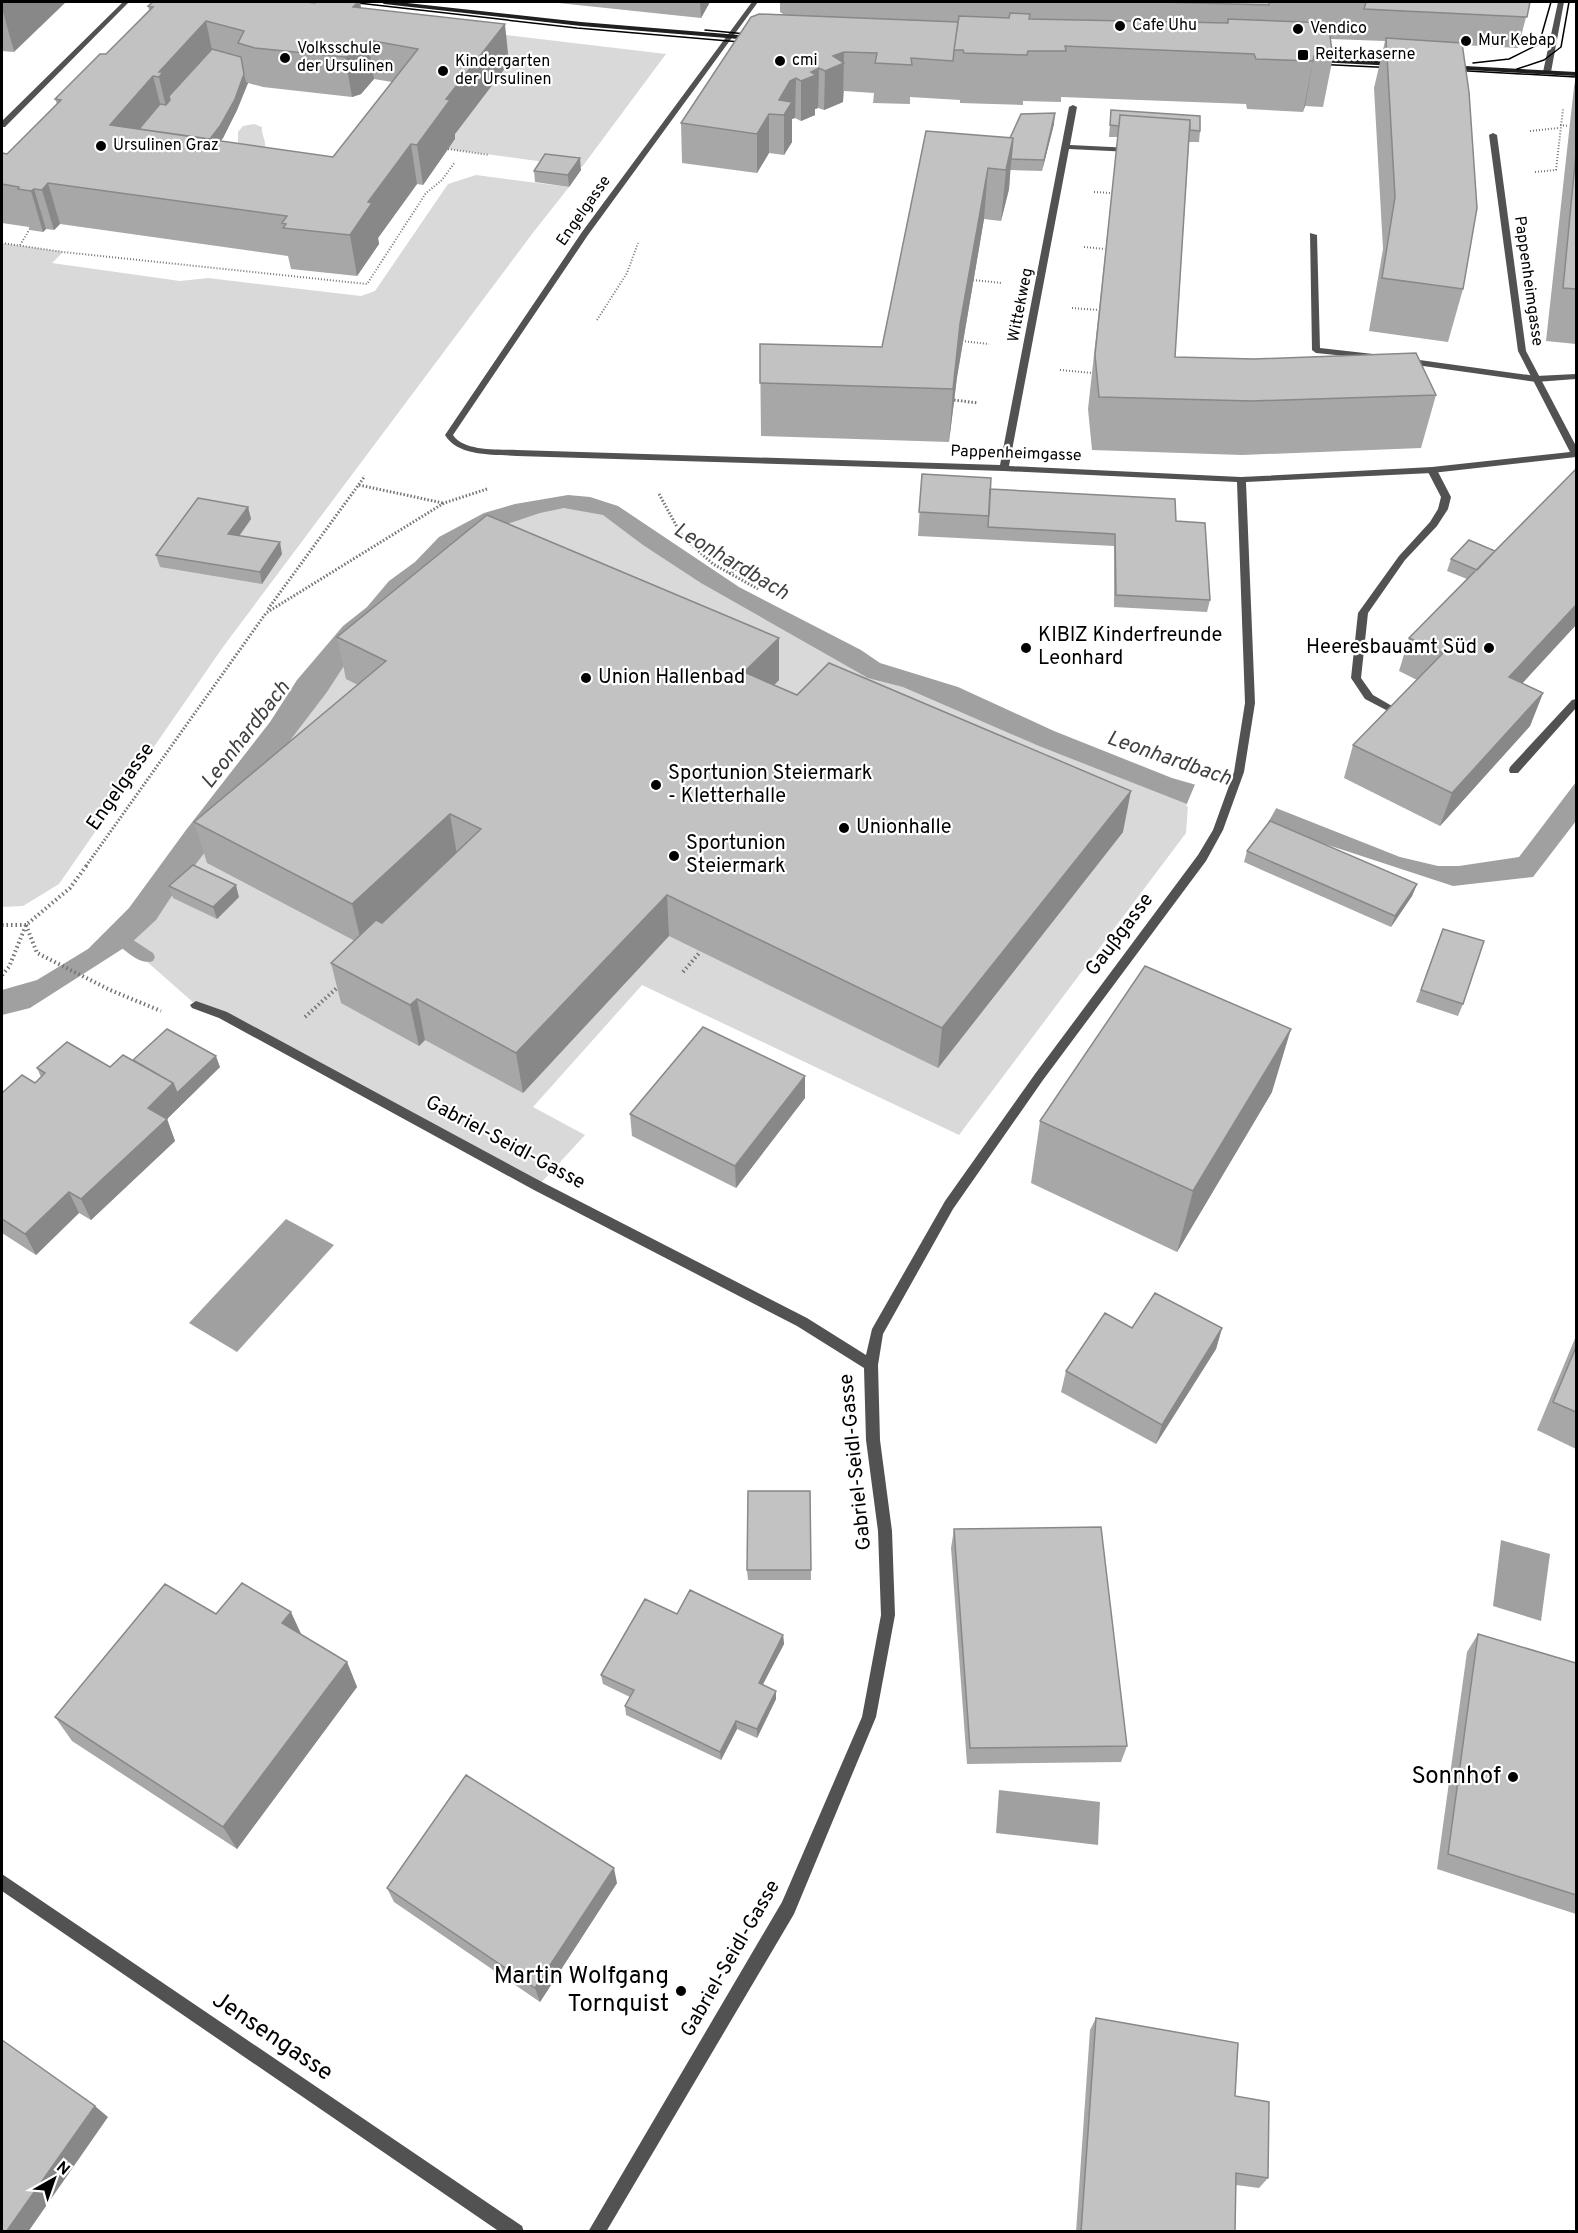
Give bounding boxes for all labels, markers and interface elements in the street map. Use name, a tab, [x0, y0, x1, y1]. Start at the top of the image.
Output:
place label: Cafe Uhu	[1132, 16, 1197, 36]
marker: Cafe Uhu	[1113, 19, 1127, 33]
place label: Vendico	[1310, 19, 1367, 39]
marker: Vendico	[1291, 22, 1305, 36]
place label: Mur Kebap	[1478, 31, 1556, 51]
marker: Mur Kebap	[1459, 34, 1473, 48]
place label: Volksschule der Ursulinen	[297, 39, 393, 77]
place label: Reiterkaserne	[1315, 45, 1415, 65]
marker: Reiterkaserne	[1296, 48, 1310, 62]
marker: Volksschule der Ursulinen	[278, 51, 292, 65]
place label: cmi	[792, 51, 818, 71]
place label: Kindergarten der Ursulinen	[455, 52, 551, 90]
marker: cmi	[773, 54, 787, 68]
marker: Kindergarten der Ursulinen	[436, 64, 450, 78]
place label: Ursulinen Graz	[113, 136, 219, 156]
marker: Ursulinen Graz	[94, 139, 108, 153]
street label: Engelgasse	[552, 172, 616, 250]
street label: Pappenheimgasse	[1509, 215, 1547, 347]
street label: Wittekweg	[1004, 266, 1038, 344]
street label: Pappenheimgasse	[950, 442, 1082, 466]
water label: Leonhardbach	[668, 517, 794, 607]
place label: KIBIZ Kinderfreunde Leonhard	[1038, 623, 1222, 672]
place label: Heeresbauamt Süd	[1306, 635, 1477, 661]
marker: KIBIZ Kinderfreunde Leonhard	[1019, 641, 1033, 655]
marker: Heeresbauamt Süd	[1482, 641, 1496, 655]
place label: Union Hallenbad	[598, 665, 745, 691]
marker: Union Hallenbad	[579, 671, 593, 685]
water label: Leonhardbach	[195, 675, 297, 794]
water label: Leonhardbach	[1103, 725, 1235, 793]
street label: Engelgasse	[81, 738, 161, 836]
place label: Sportunion Steiermark - Kletterhalle	[668, 761, 872, 810]
marker: Sportunion Steiermark - Kletterhalle	[649, 778, 663, 792]
place label: Unionhalle	[856, 815, 952, 841]
marker: Unionhalle	[837, 821, 851, 835]
place label: Sportunion Steiermark	[686, 831, 786, 880]
marker: Sportunion Steiermark	[667, 849, 681, 863]
street label: Gaußgasse	[1080, 888, 1160, 982]
street label: Gabriel-Seidl-Gasse	[421, 1090, 589, 1196]
street label: Gabriel-Seidl-Gasse	[834, 1372, 878, 1552]
place label: Sonnhof	[1411, 1762, 1501, 1792]
marker: Sonnhof	[1506, 1770, 1520, 1784]
street label: Gabriel-Seidl-Gasse	[675, 1876, 787, 2042]
place label: Martin Wolfgang Tornquist	[494, 1962, 669, 2020]
marker: Martin Wolfgang Tornquist	[674, 1984, 688, 1998]
street label: Jensengasse	[206, 1986, 338, 2088]
north arrow	[24, 2149, 84, 2209]
text: N	[52, 2158, 73, 2180]

